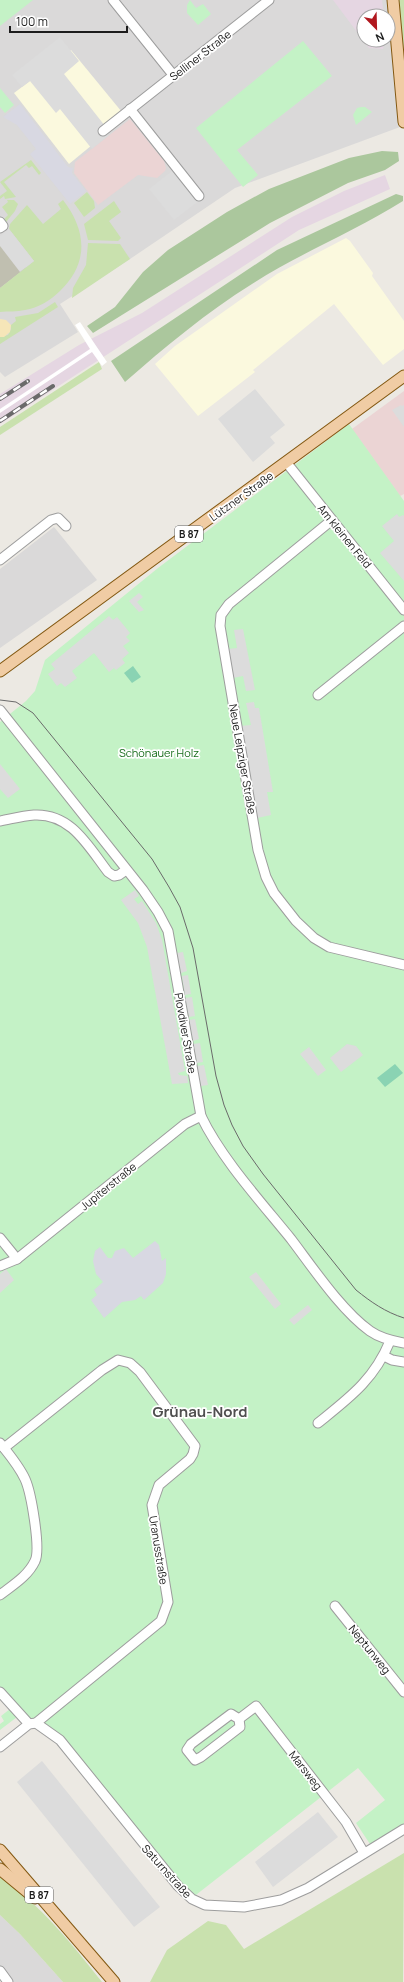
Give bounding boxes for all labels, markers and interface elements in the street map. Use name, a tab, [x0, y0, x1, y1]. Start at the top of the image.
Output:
scale bar	[10, 8, 127, 34]
north arrow	[356, 8, 396, 48]
text: 100 m	[16, 13, 48, 30]
street label: Selliner Straße	[166, 26, 234, 84]
text: N	[373, 29, 387, 46]
street label: Lützner Straße	[206, 467, 276, 524]
street label: Am kleinen Feld	[315, 501, 375, 571]
road number: B 87	[175, 526, 203, 542]
street label: Neue Leipziger Straße	[226, 703, 260, 816]
park label: Schönauer Holz	[119, 745, 199, 760]
street label: Plovdiver Straße	[171, 991, 201, 1075]
street label: Jupiterstraße	[77, 1158, 140, 1213]
district label: Grünau-Nord	[152, 1401, 248, 1422]
street label: Uranusstraße	[146, 1515, 172, 1586]
street label: Neptunweg	[346, 1621, 394, 1677]
street label: Marsweg	[286, 1747, 326, 1793]
street label: Saturnstraße	[139, 1841, 195, 1901]
road number: B 87	[25, 1887, 53, 1903]

